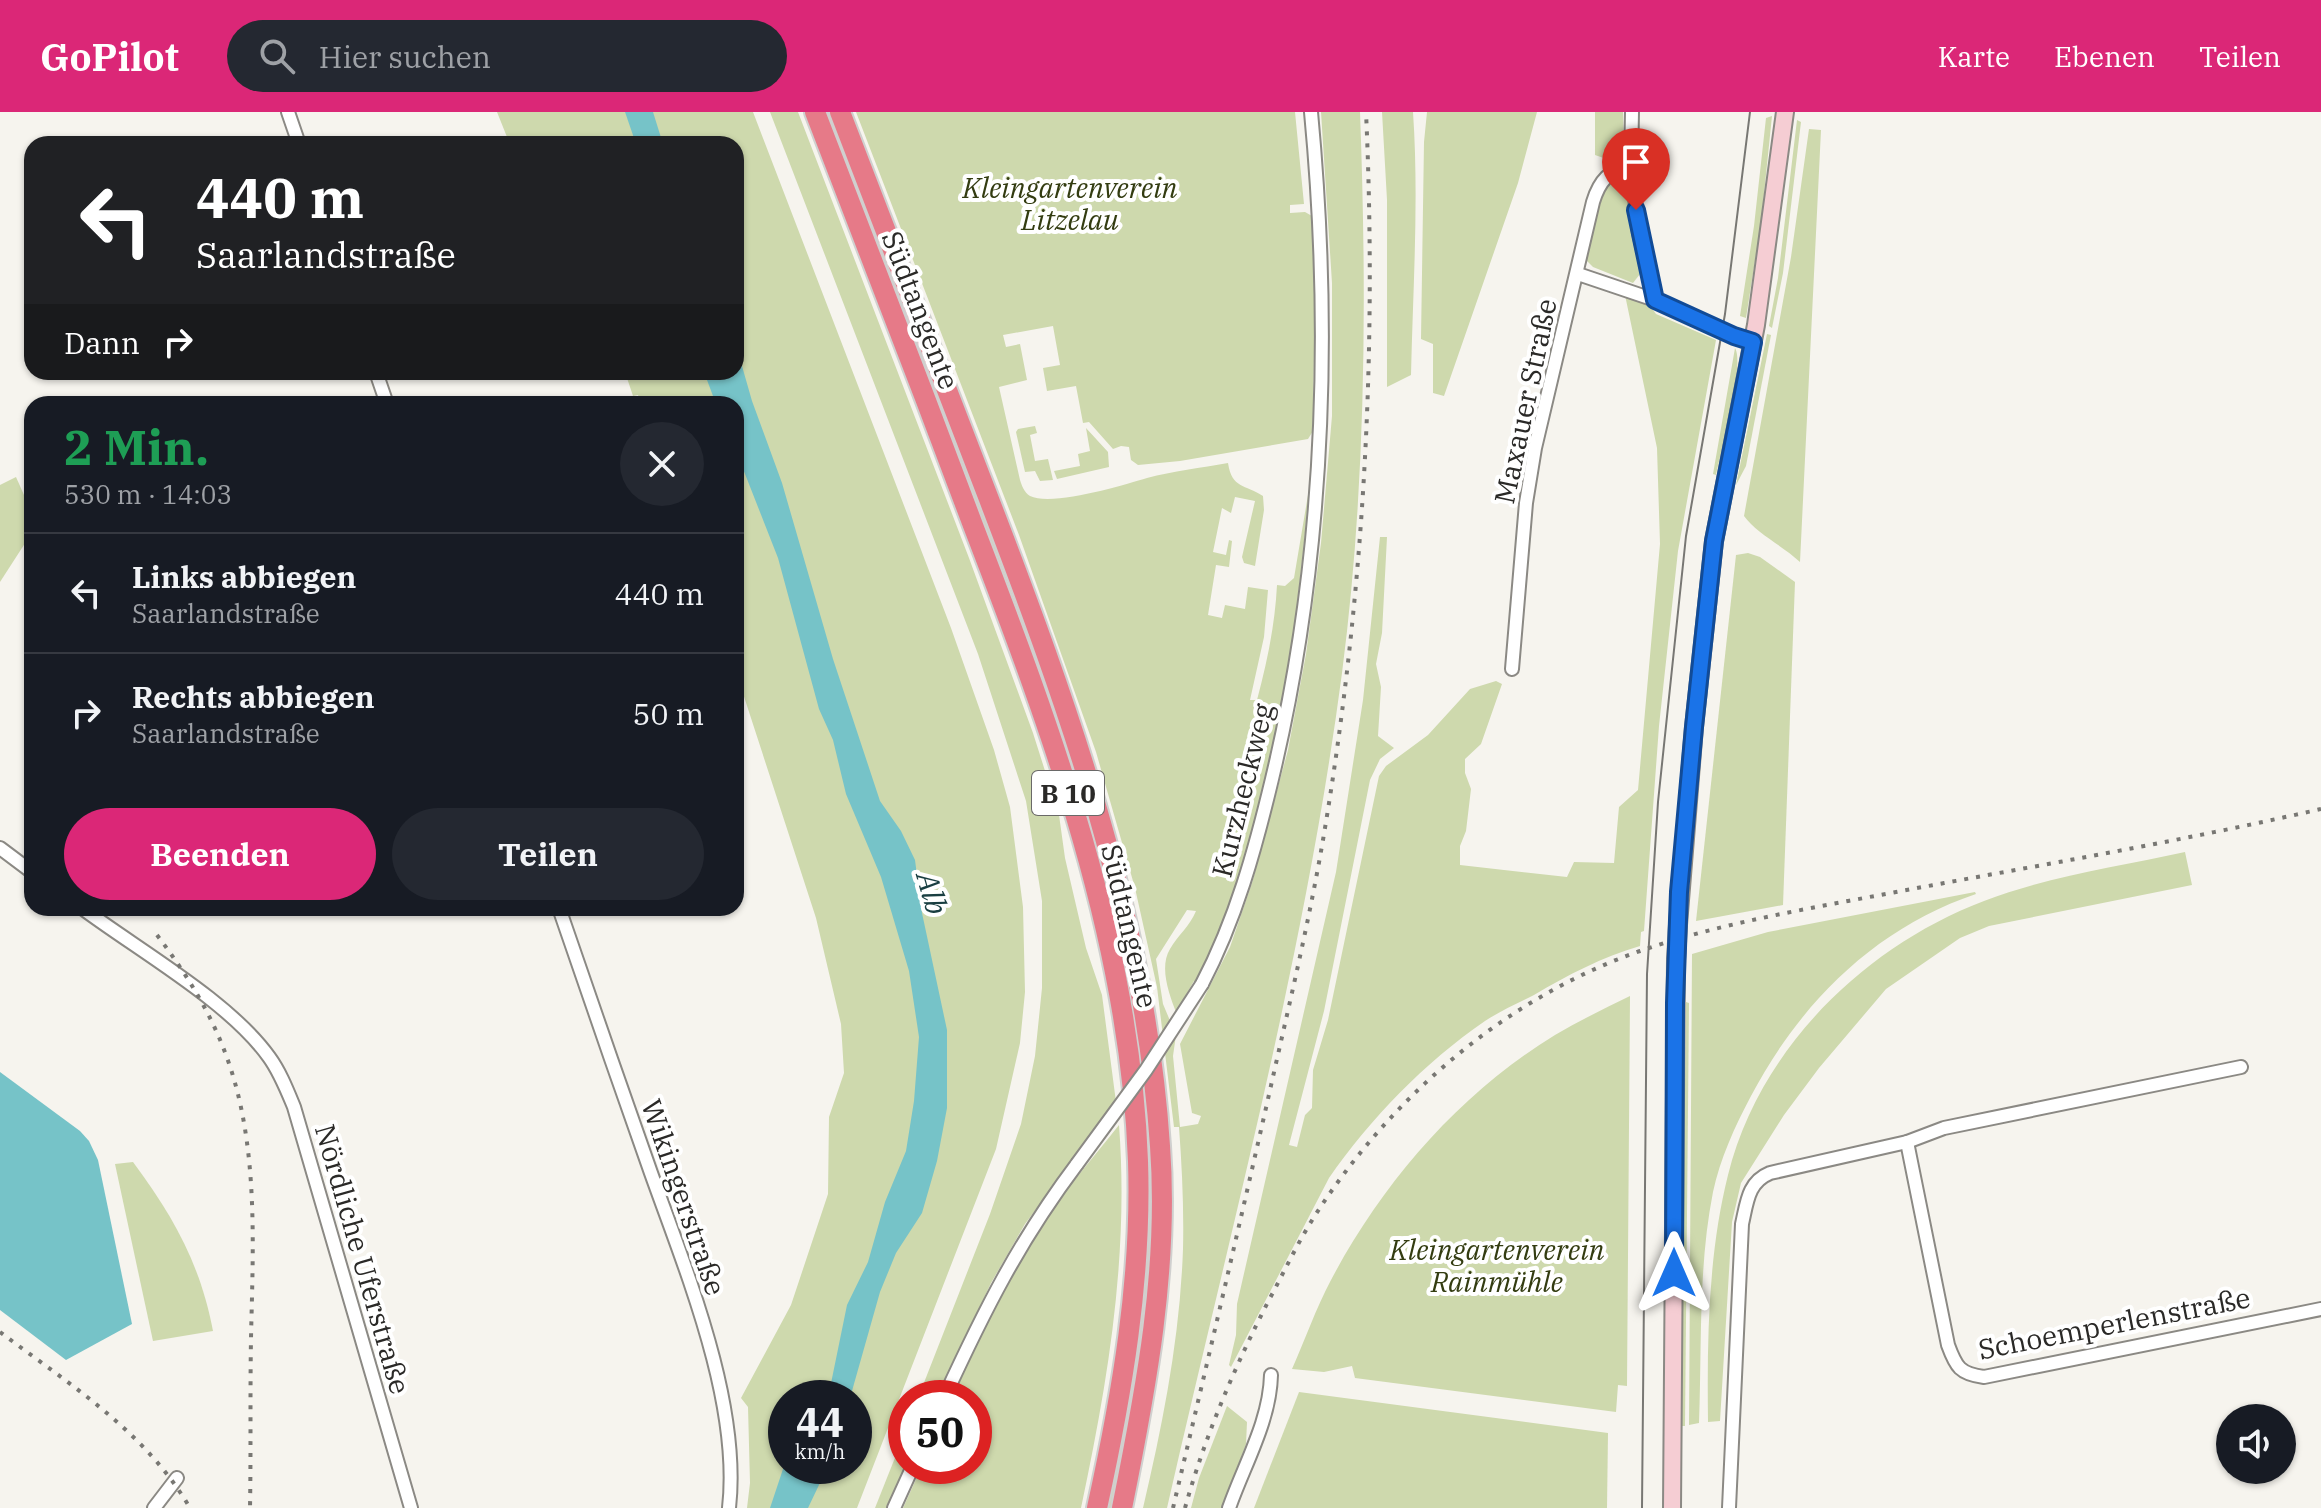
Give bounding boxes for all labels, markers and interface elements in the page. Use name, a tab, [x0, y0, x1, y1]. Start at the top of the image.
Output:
search box	[227, 20, 787, 92]
text: GoPilot	[40, 32, 179, 81]
icon: search	[255, 34, 299, 78]
text: Hier suchen	[319, 37, 491, 76]
text: Karte	[1938, 38, 2010, 75]
text: Ebenen	[2054, 38, 2155, 75]
text: Teilen	[2199, 38, 2281, 75]
pin	[1602, 128, 1670, 210]
icon: arrive	[1614, 140, 1658, 184]
text: 440 m	[196, 161, 364, 233]
icon: left	[64, 168, 168, 272]
park label: Kleingartenverein Litzelau	[962, 169, 1178, 238]
street label: Südtangente	[874, 226, 968, 394]
text: Saarlandstraße	[196, 231, 456, 278]
street label: Maxauer Straße	[1485, 295, 1565, 507]
icon: right	[156, 320, 200, 364]
text: Dann	[64, 323, 140, 362]
text: 2 Min.	[64, 416, 209, 478]
button: close	[620, 422, 704, 506]
text: 530 m · 14:03	[64, 477, 232, 511]
text: Links abbiegen	[132, 557, 356, 596]
icon: left	[64, 571, 108, 615]
text: 440 m	[614, 574, 704, 613]
text: Saarlandstraße	[132, 596, 320, 630]
text: Rechts abbiegen	[132, 677, 375, 716]
icon: right	[64, 691, 108, 735]
text: 50 m	[632, 694, 704, 733]
street label: Kurzheckweg	[1203, 699, 1281, 881]
text: Saarlandstraße	[132, 716, 320, 750]
road number: B 10	[1032, 771, 1104, 815]
button: Beenden	[64, 808, 376, 900]
button: Teilen	[392, 808, 704, 900]
street label: Südtangente	[1093, 841, 1167, 1011]
water label: Alb	[908, 865, 958, 919]
street label: Wikingerstraße	[633, 1094, 735, 1300]
street label: Nördliche Uferstraße	[307, 1120, 419, 1398]
park label: Kleingartenverein Rainmühle	[1389, 1231, 1605, 1300]
position arrow	[1632, 1231, 1716, 1315]
street label: Schoemperlenstraße	[1975, 1278, 2253, 1368]
speed limit sign: 50	[888, 1380, 992, 1484]
text: 44	[796, 1396, 844, 1448]
map controls	[2216, 1404, 2296, 1484]
button: sound	[2216, 1404, 2296, 1484]
text: km/h	[795, 1438, 845, 1465]

